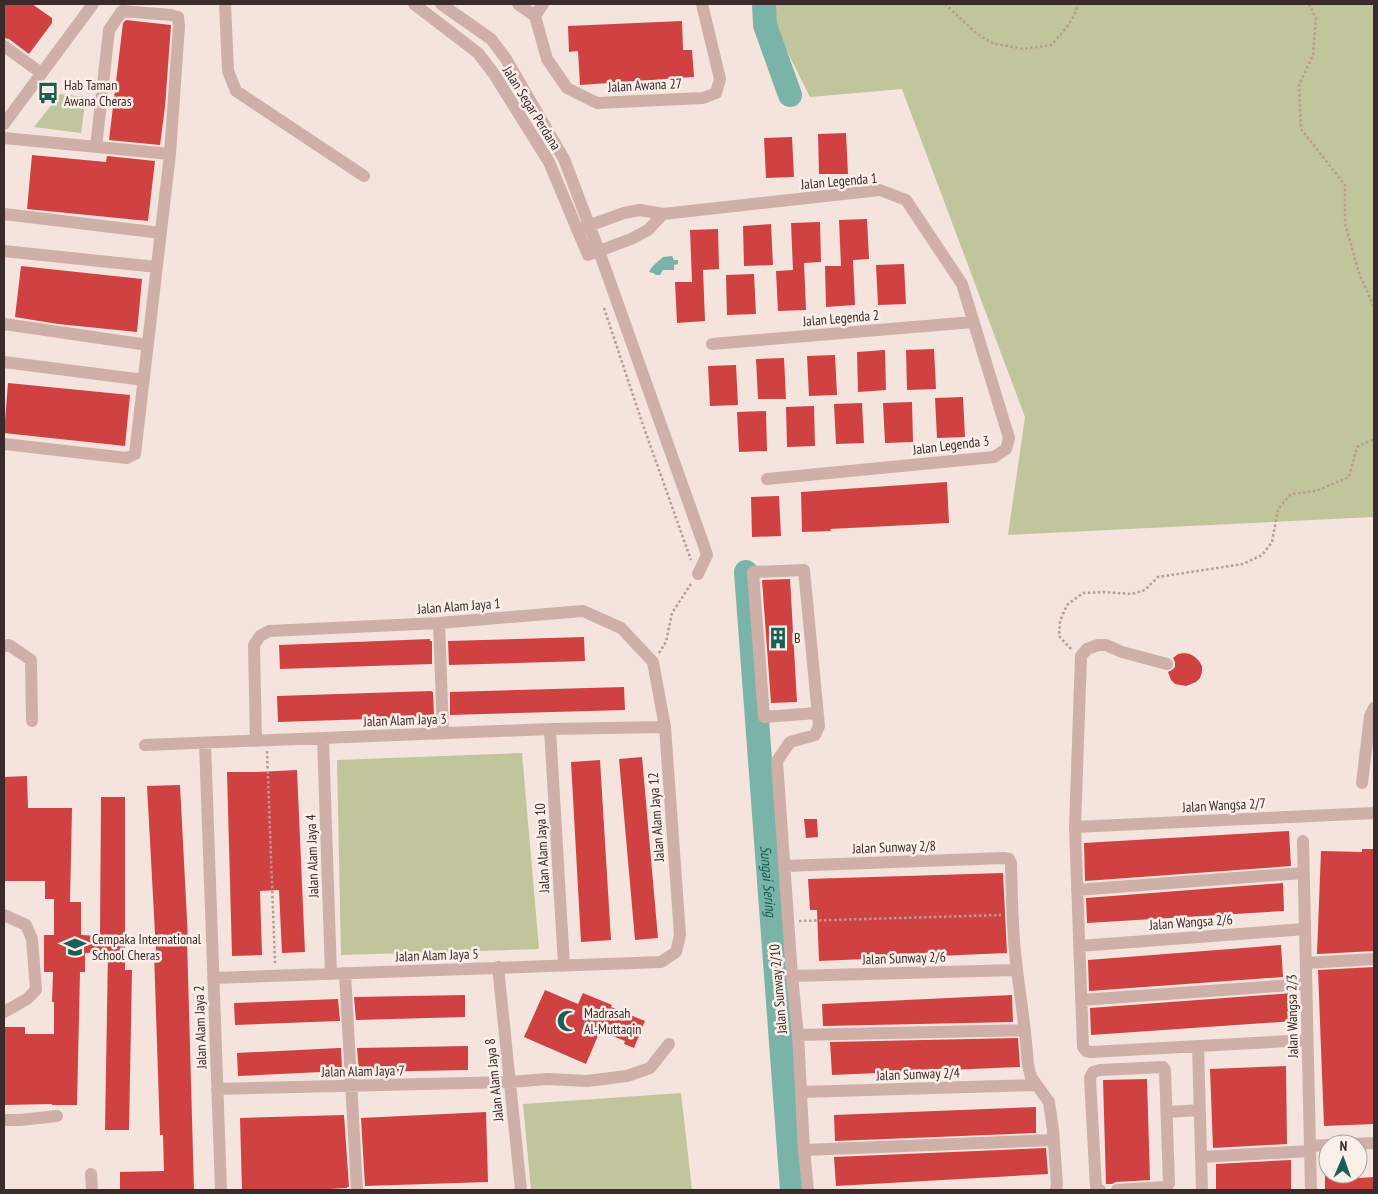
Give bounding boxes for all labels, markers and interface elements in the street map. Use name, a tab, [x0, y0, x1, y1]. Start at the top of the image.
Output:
street label: Jalan Segar Perdana	[498, 62, 565, 153]
street label: Jalan Awana 27	[607, 74, 682, 96]
place label: Hab Taman Awana Cheras	[64, 76, 132, 110]
bus stop icon: Hab Taman Awana Cheras	[35, 80, 61, 106]
street label: Jalan Legenda 1	[799, 169, 878, 193]
street label: Jalan Legenda 2	[801, 306, 880, 330]
street label: Jalan Legenda 3	[911, 431, 990, 459]
street label: Jalan Alam Jaya 1	[416, 594, 501, 618]
building icon: B	[765, 625, 791, 651]
place label: B	[794, 629, 801, 647]
street label: Jalan Alam Jaya 3	[362, 710, 447, 730]
street label: Jalan Alam Jaya 12	[644, 772, 668, 863]
street label: Jalan Wangsa 2/7	[1181, 794, 1266, 816]
street label: Jalan Alam Jaya 10	[531, 803, 553, 894]
street label: Jalan Alam Jaya 4	[302, 813, 322, 899]
street label: Jalan Sunway 2/8	[851, 837, 936, 857]
water label: Sungai Sering	[757, 845, 781, 919]
street label: Jalan Wangsa 2/6	[1148, 910, 1233, 934]
place label: Cempaka International School Cheras	[92, 930, 202, 964]
school or university icon: Cempaka International School Cheras	[62, 934, 88, 960]
street label: Jalan Sunway 2/10	[765, 943, 791, 1036]
street label: Jalan Alam Jaya 5	[394, 945, 479, 965]
street label: Jalan Sunway 2/6	[861, 948, 946, 968]
street label: Jalan Wangsa 2/3	[1282, 974, 1302, 1059]
street label: Jalan Alam Jaya 2	[190, 985, 210, 1070]
place label: Madrasah Al-Muttaqin	[584, 1004, 641, 1038]
mosque icon: Madrasah Al-Muttaqin	[555, 1008, 581, 1034]
street label: Jalan Alam Jaya 8	[481, 1038, 507, 1123]
street label: Jalan Alam Jaya 7	[320, 1061, 405, 1081]
street label: Jalan Sunway 2/4	[875, 1064, 961, 1084]
north arrow	[1318, 1134, 1368, 1184]
text: N	[1339, 1137, 1348, 1155]

